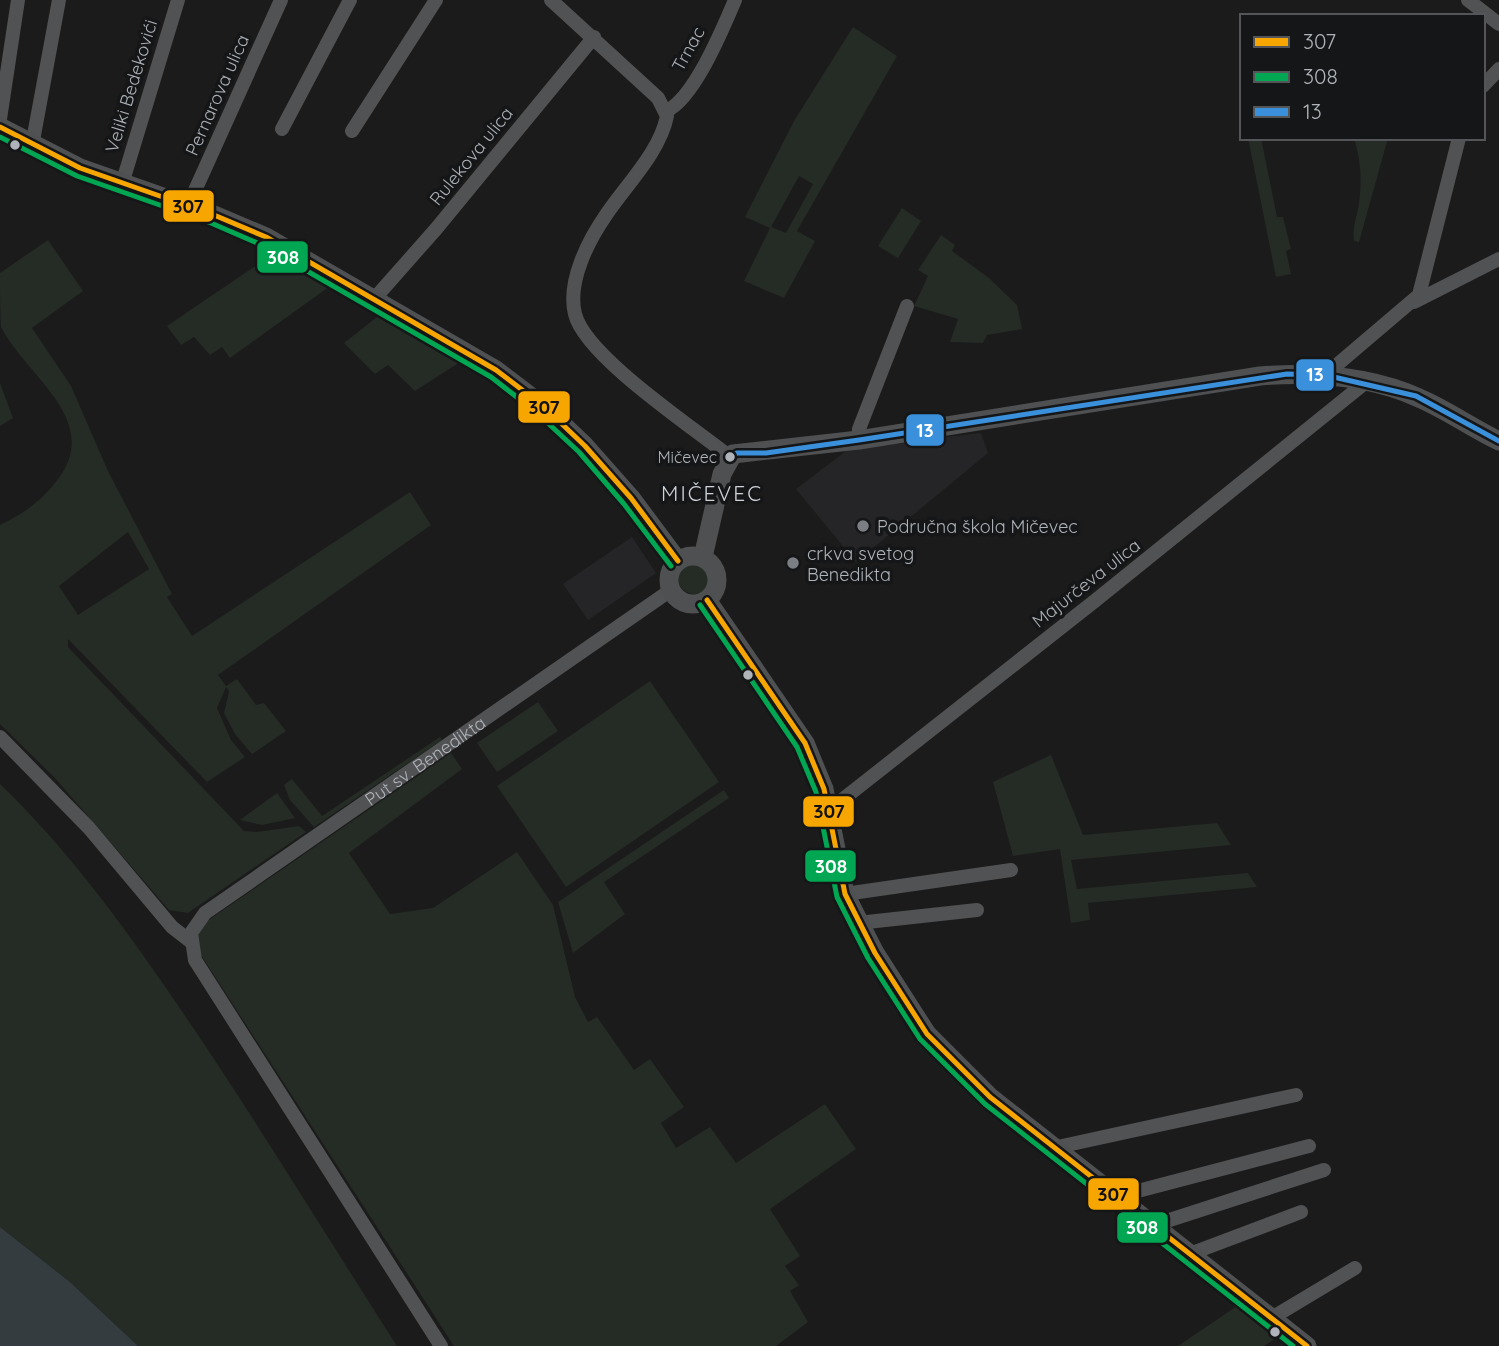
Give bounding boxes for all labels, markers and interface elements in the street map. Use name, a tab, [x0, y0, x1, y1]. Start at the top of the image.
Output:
legend	[1240, 14, 1485, 140]
street label: Veliki Bedekovići	[100, 17, 162, 155]
street label: Trnac	[666, 23, 710, 75]
text: 307	[1303, 28, 1336, 54]
street label: Pernarova ulica	[180, 31, 254, 159]
text: 308	[1303, 63, 1338, 89]
text: 13	[1303, 98, 1322, 124]
street label: Rulekova ulica	[424, 102, 518, 210]
unlabelled marker	[8, 138, 22, 152]
line badge: 307	[162, 189, 215, 223]
text: 307	[172, 194, 204, 218]
line badge: 308	[256, 240, 309, 274]
text: 308	[267, 245, 299, 269]
line badge: 13	[1295, 358, 1335, 392]
text: 13	[1306, 362, 1324, 386]
line badge: 307	[517, 390, 571, 424]
text: 307	[528, 395, 560, 419]
line badge: 13	[905, 413, 945, 447]
text: 13	[916, 418, 934, 442]
place label: Mičevec	[657, 447, 717, 467]
marker: Mičevec	[723, 450, 737, 464]
district label: MIČEVEC	[661, 480, 763, 506]
place label: Područna škola Mičevec	[877, 515, 1078, 538]
marker: Područna škola Mičevec	[855, 518, 871, 534]
street label: Majurčeva ulica	[1027, 534, 1145, 632]
place label: crkva svetog Benedikta	[807, 542, 914, 586]
marker: crkva svetog Benedikta	[785, 555, 801, 571]
unlabelled marker	[741, 668, 755, 682]
street label: Put sv. Benedikta	[360, 711, 490, 810]
line badge: 307	[802, 795, 855, 828]
text: 307	[813, 799, 845, 823]
line badge: 308	[804, 849, 857, 883]
text: 308	[815, 854, 847, 878]
line badge: 307	[1087, 1177, 1140, 1211]
text: 307	[1097, 1182, 1129, 1206]
line badge: 308	[1116, 1211, 1169, 1244]
text: 308	[1126, 1215, 1158, 1239]
unlabelled marker	[1268, 1325, 1282, 1339]

